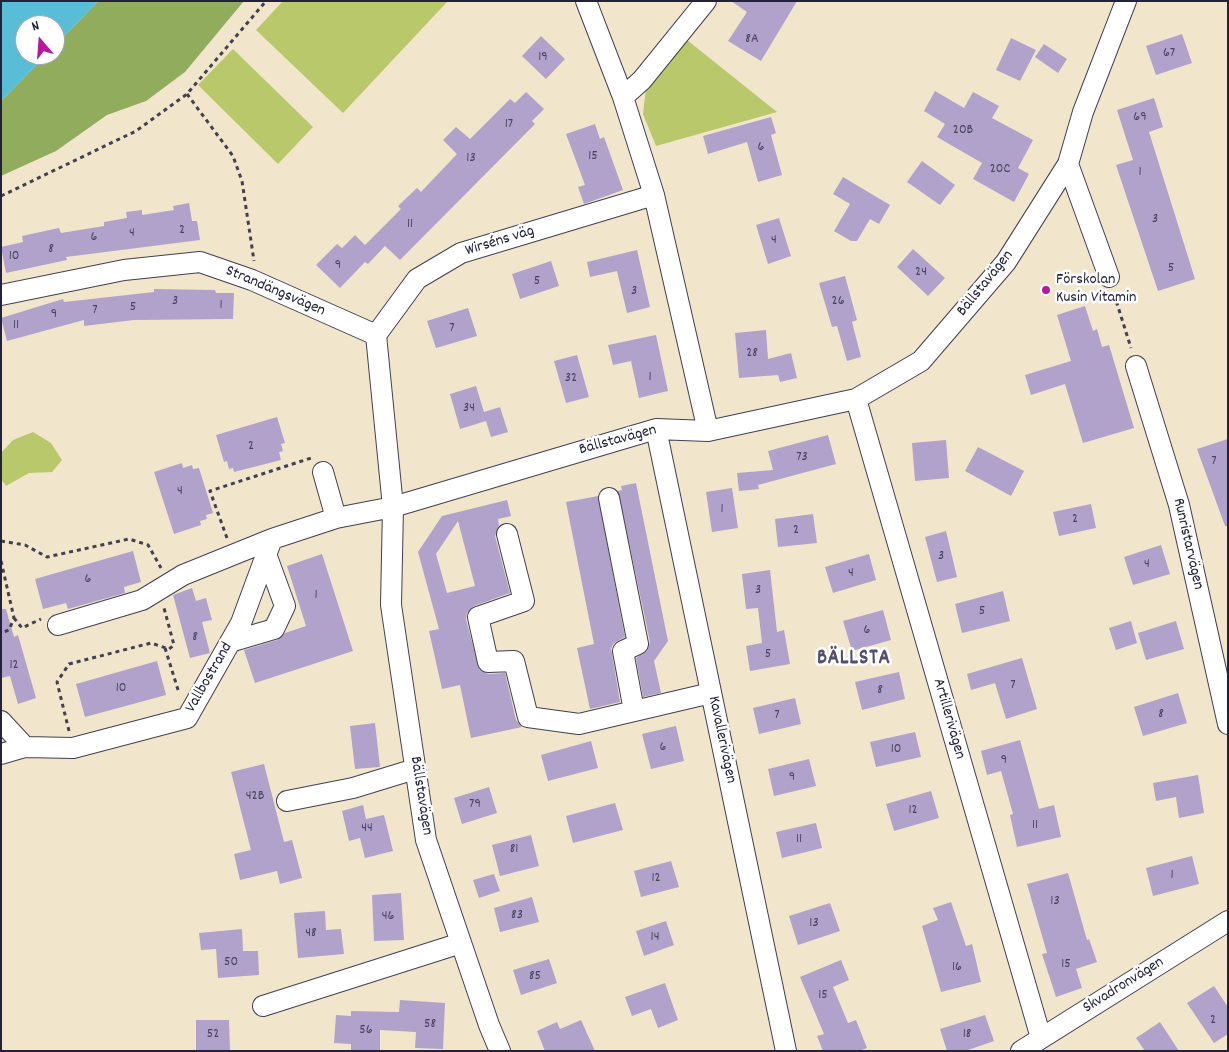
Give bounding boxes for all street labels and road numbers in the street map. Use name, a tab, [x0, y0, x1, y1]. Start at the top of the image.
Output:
street label: Wirséns väg	[463, 222, 537, 262]
street label: Bällstavägen	[954, 247, 1018, 321]
street label: Strandängsvägen	[222, 262, 328, 322]
street label: Bällstavägen	[577, 421, 659, 461]
street label: Runristarvägen	[1167, 496, 1207, 592]
street label: Vallbostrand	[182, 639, 238, 717]
street label: Artillerivägen	[927, 676, 969, 762]
street label: Kavallerivägen	[702, 695, 740, 785]
street label: Bällstavägen	[404, 755, 436, 837]
street label: Skvadronvägen	[1080, 954, 1168, 1018]

